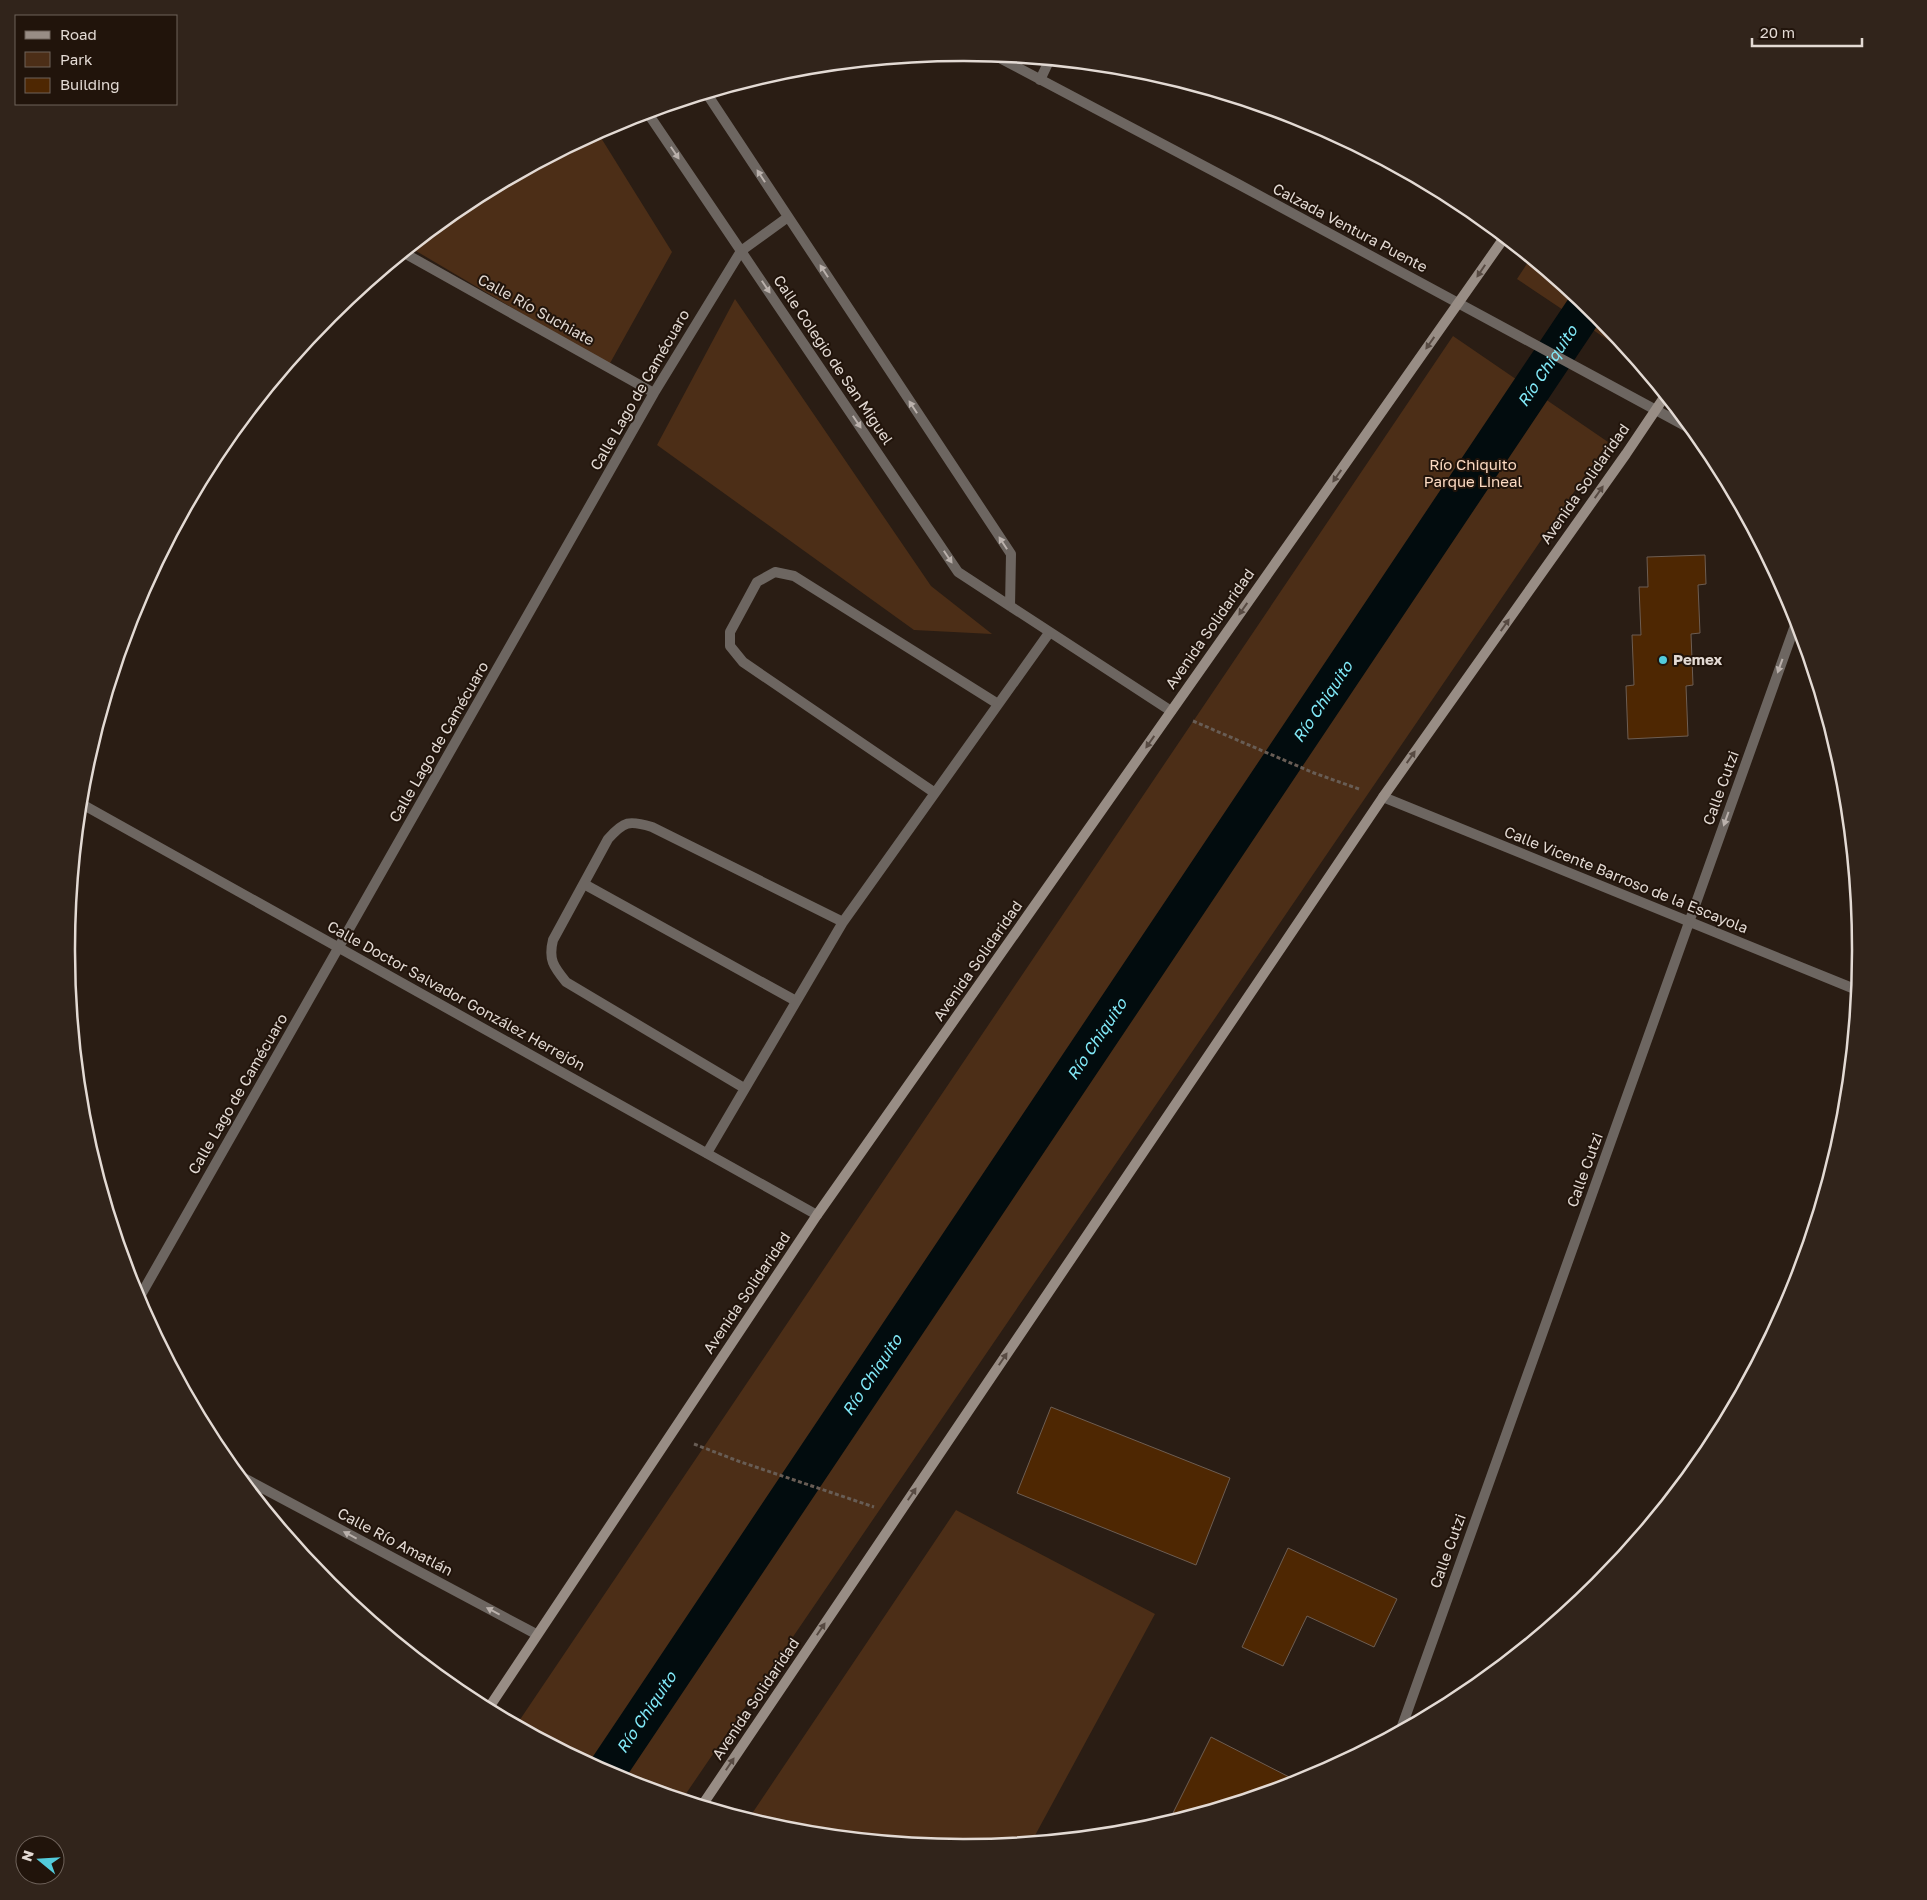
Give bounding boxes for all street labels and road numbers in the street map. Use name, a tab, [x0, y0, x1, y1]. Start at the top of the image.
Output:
street label: Calzada Ventura Puente	[1270, 179, 1431, 276]
street label: Calle Río Suchiate	[475, 270, 598, 349]
street label: Calle Colegio de San Miguel	[770, 271, 897, 448]
street label: Calle Lago de Camécuaro	[586, 306, 693, 473]
street label: Avenida Solidaridad	[1536, 420, 1632, 547]
street label: Avenida Solidaridad	[1161, 565, 1257, 692]
street label: Calle Lago de Camécuaro	[385, 658, 492, 825]
street label: Calle Cutzi	[1698, 748, 1742, 827]
street label: Calle Vicente Barroso de la Escayola	[1502, 822, 1751, 936]
street label: Avenida Solidaridad	[929, 897, 1025, 1024]
street label: Calle Doctor Salvador González Herrejón	[324, 916, 589, 1074]
street label: Calle Lago de Camécuaro	[184, 1010, 291, 1177]
street label: Calle Cutzi	[1562, 1130, 1606, 1209]
street label: Avenida Solidaridad	[699, 1228, 793, 1357]
street label: Calle Río Amatlán	[335, 1503, 456, 1579]
street label: Calle Cutzi	[1425, 1511, 1469, 1590]
street label: Avenida Solidaridad	[708, 1634, 802, 1763]

